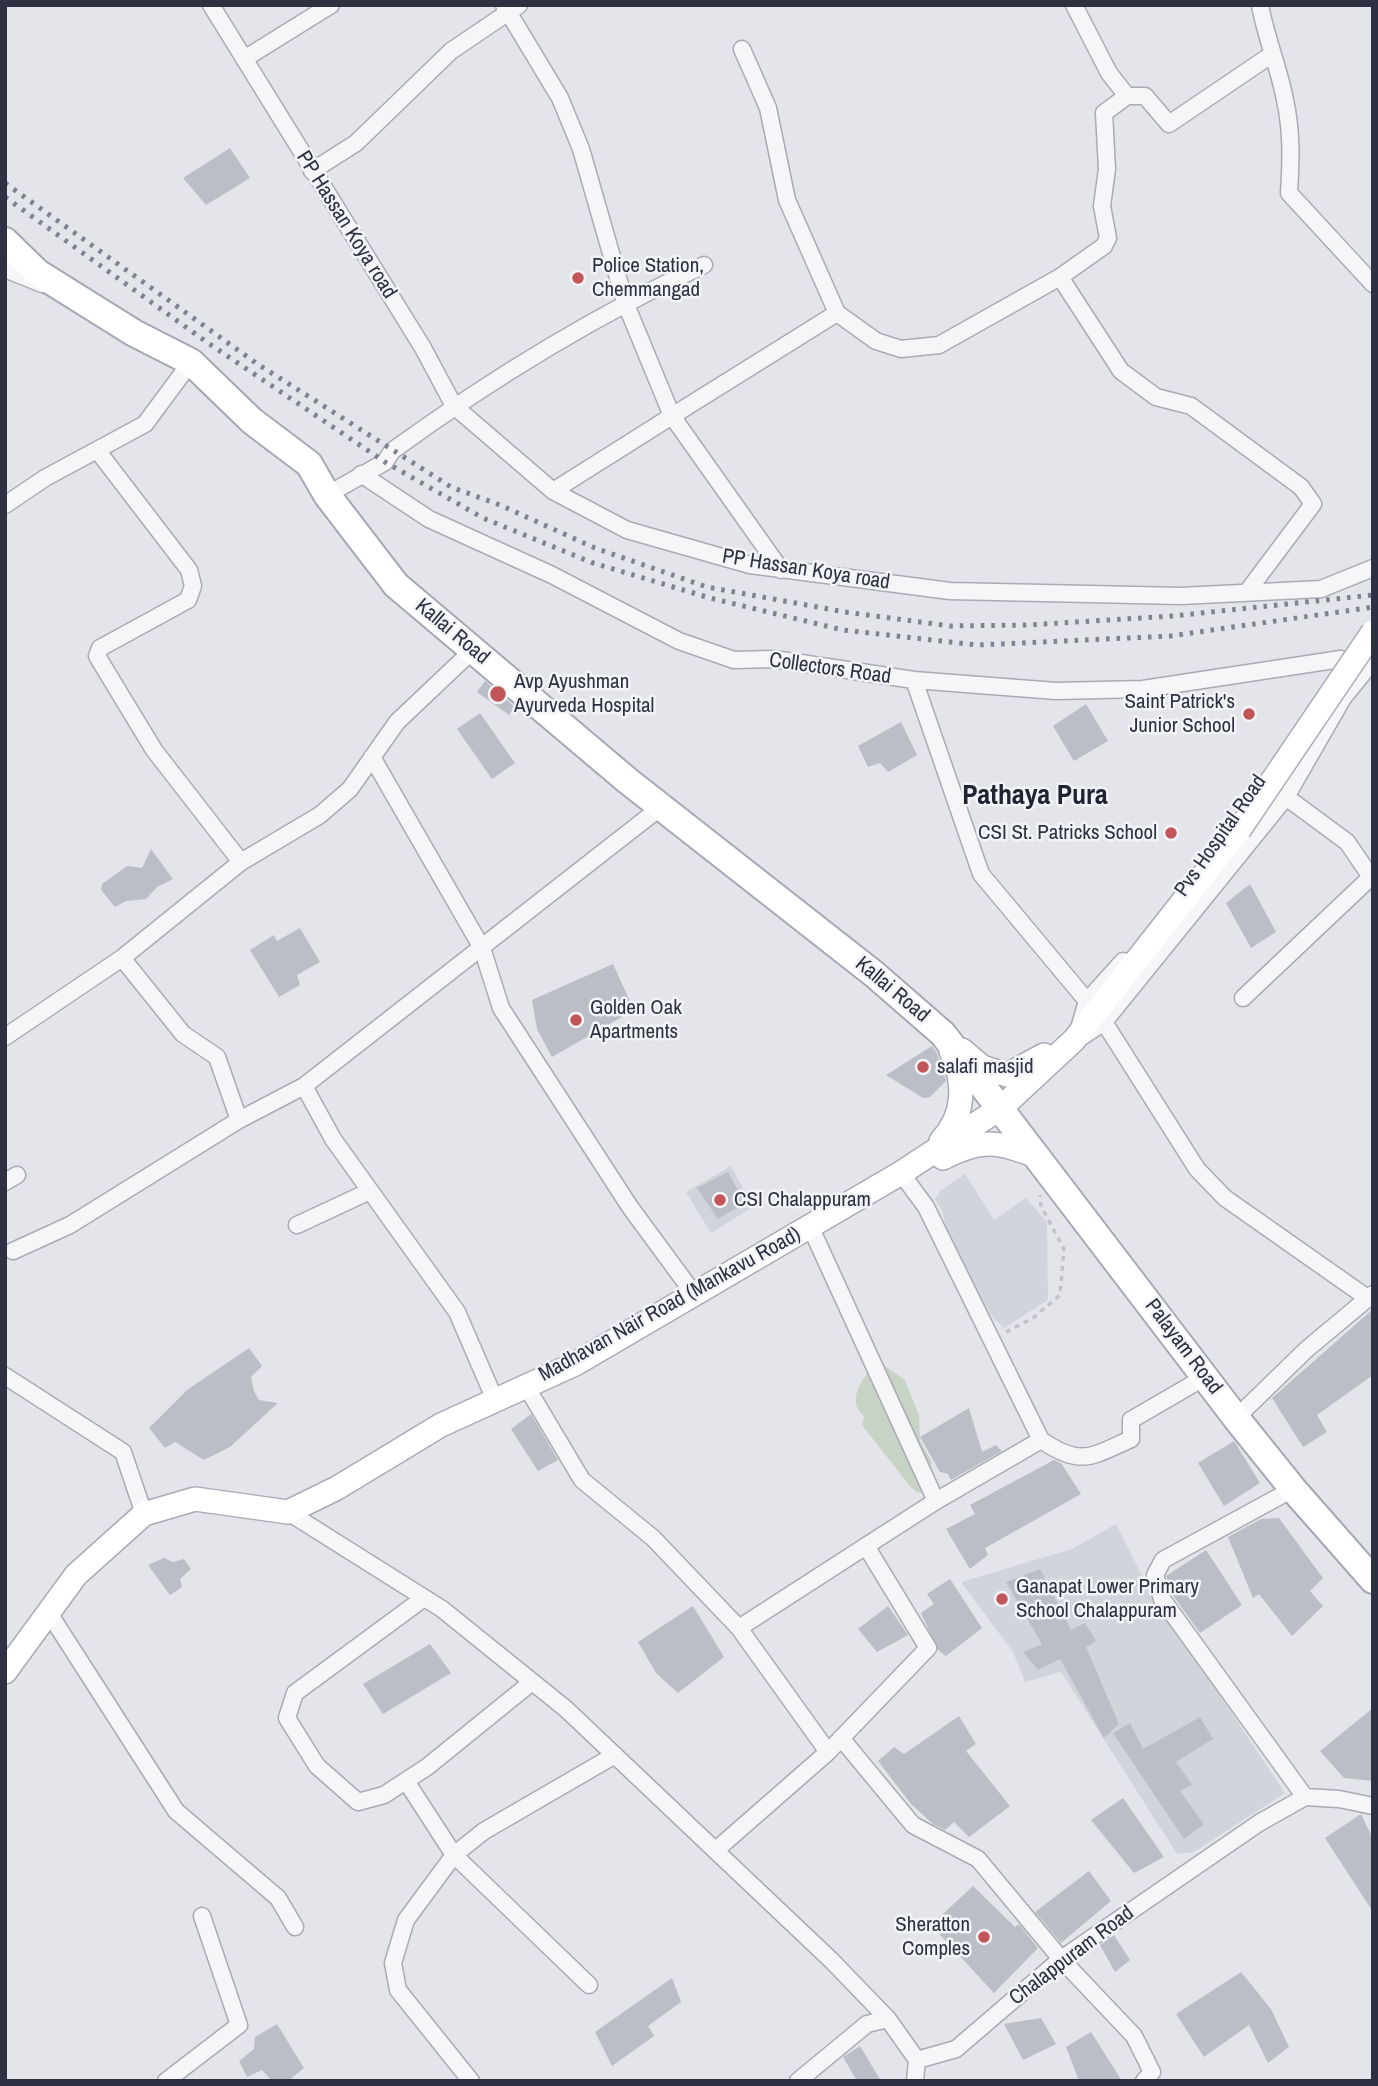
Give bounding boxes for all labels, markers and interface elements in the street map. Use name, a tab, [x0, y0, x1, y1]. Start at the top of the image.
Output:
street label: PP Hassan Koya road	[290, 146, 402, 304]
place label: Police Station, Chemmangad	[592, 253, 704, 303]
marker: Police Station, Chemmangad	[570, 270, 586, 286]
street label: PP Hassan Koya road	[720, 544, 892, 596]
street label: Kallai Road	[410, 594, 494, 670]
street label: Collectors Road	[768, 648, 892, 690]
place label: Avp Ayushman Ayurveda Hospital	[514, 669, 654, 719]
marker: Avp Ayushman Ayurveda Hospital	[488, 684, 508, 704]
place label: Saint Patrick's Junior School	[1124, 689, 1235, 739]
marker: Saint Patrick's Junior School	[1241, 706, 1257, 722]
street label: Pvs Hospital Road	[1170, 770, 1272, 902]
district label: Pathaya Pura	[962, 779, 1108, 813]
place label: CSI St. Patricks School	[978, 820, 1157, 846]
marker: CSI St. Patricks School	[1163, 825, 1179, 841]
street label: Kallai Road	[850, 952, 934, 1028]
place label: Golden Oak Apartments	[590, 995, 682, 1045]
marker: Golden Oak Apartments	[568, 1012, 584, 1028]
place label: salafi masjid	[937, 1054, 1034, 1080]
marker: salafi masjid	[915, 1059, 931, 1075]
place label: CSI Chalappuram	[734, 1187, 871, 1213]
marker: CSI Chalappuram	[712, 1192, 728, 1208]
street label: Madhavan Nair Road (Mankavu Road)	[535, 1222, 805, 1388]
street label: Palayam Road	[1139, 1294, 1227, 1400]
place label: Ganapat Lower Primary School Chalappuram	[1016, 1574, 1199, 1624]
marker: Ganapat Lower Primary School Chalappuram	[994, 1591, 1010, 1607]
street label: Chalappuram Road	[1005, 1901, 1139, 2011]
place label: Sheratton Comples	[895, 1912, 970, 1962]
marker: Sheratton Comples	[976, 1929, 992, 1945]

